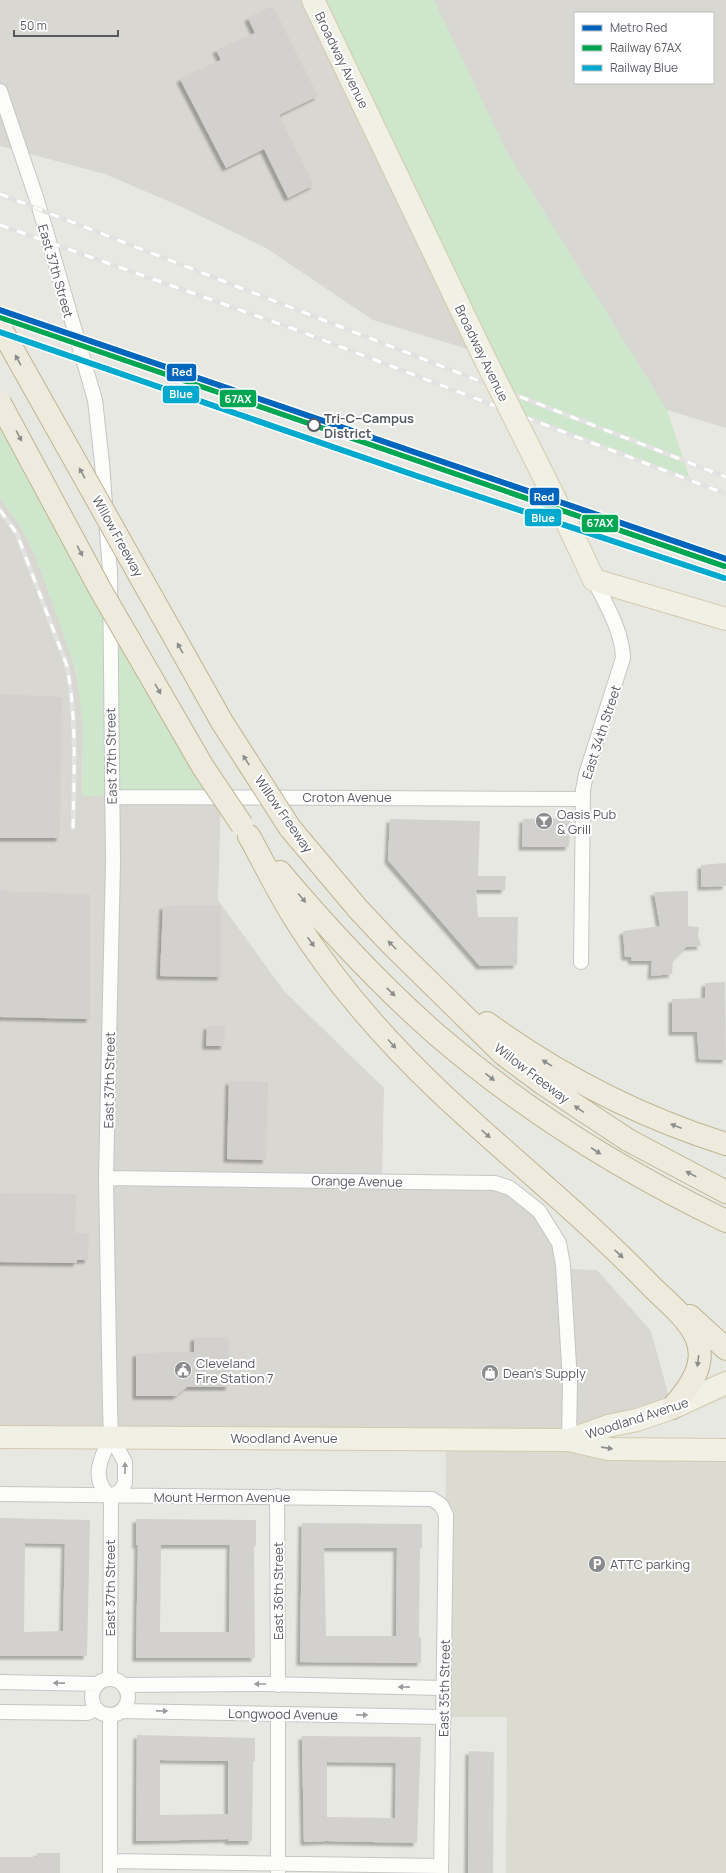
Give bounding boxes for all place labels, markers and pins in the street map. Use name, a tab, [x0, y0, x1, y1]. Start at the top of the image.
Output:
place label: Tri-C–Campus District	[324, 409, 414, 442]
marker: Tri-C–Campus District	[307, 418, 321, 432]
place label: Oasis Pub & Grill	[557, 805, 616, 838]
bar icon: Oasis Pub & Grill	[534, 811, 554, 831]
place label: Cleveland Fire Station 7	[196, 1354, 274, 1387]
public building icon: Cleveland Fire Station 7	[173, 1360, 193, 1380]
shop icon: Dean's Supply	[480, 1363, 500, 1383]
place label: Dean's Supply	[503, 1364, 586, 1382]
parking icon: ATTC parking	[587, 1554, 607, 1574]
place label: ATTC parking	[610, 1555, 690, 1573]

